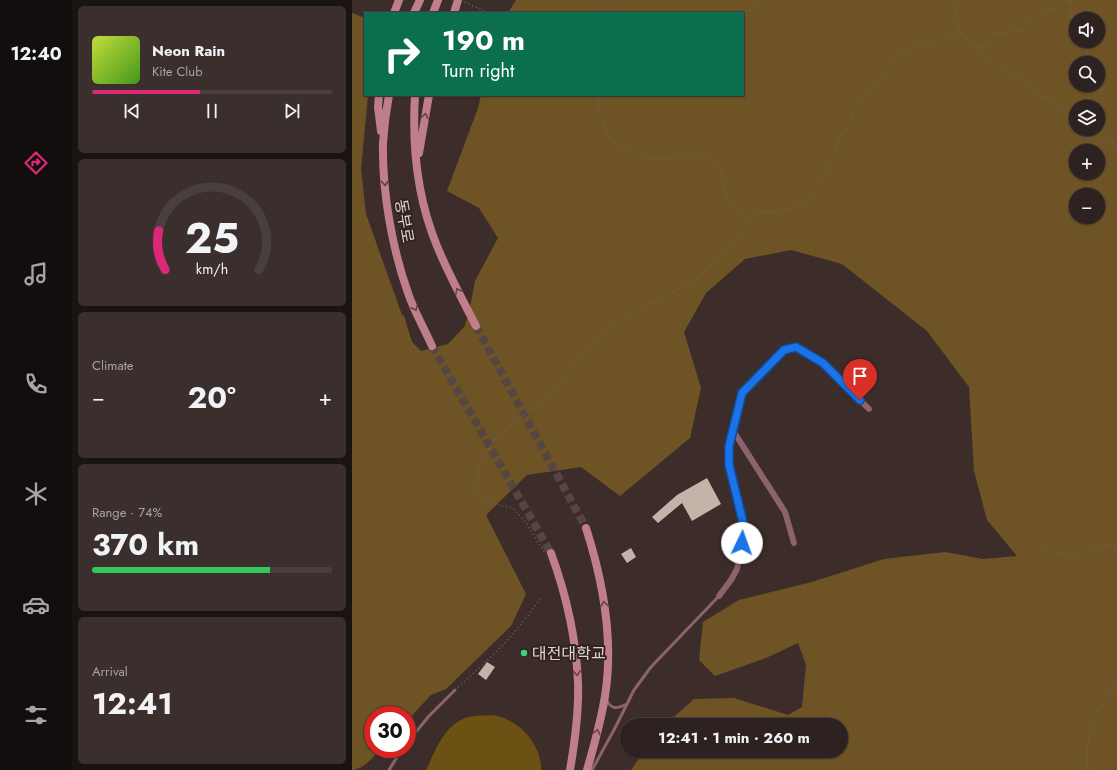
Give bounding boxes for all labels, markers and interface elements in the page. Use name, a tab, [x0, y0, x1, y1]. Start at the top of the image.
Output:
map controls	[1069, 12, 1105, 224]
button: sound	[1069, 12, 1105, 48]
text: 190 m	[442, 20, 525, 61]
icon: right	[376, 28, 428, 80]
text: Neon Rain	[152, 40, 225, 62]
text: 12:40	[10, 41, 62, 67]
button: search	[1069, 56, 1105, 92]
text: Turn right	[442, 58, 514, 84]
text: Kite Club	[152, 62, 203, 81]
icon: previous	[121, 100, 143, 122]
icon: pause	[201, 100, 223, 122]
icon: next	[281, 100, 303, 122]
button: layers	[1069, 100, 1105, 136]
one-way arrow	[420, 113, 428, 120]
button: +	[1069, 144, 1105, 180]
icon: directions	[22, 149, 50, 177]
one-way arrow	[381, 180, 389, 186]
button: −	[1069, 188, 1105, 224]
street label: 동부로	[389, 197, 420, 245]
text: 25	[185, 208, 239, 269]
text: km/h	[196, 259, 228, 279]
icon: music	[22, 260, 50, 288]
one-way arrow	[455, 288, 463, 295]
one-way arrow	[410, 304, 418, 312]
text: Climate	[92, 356, 133, 375]
pin	[843, 359, 877, 400]
icon: arrive	[849, 365, 871, 387]
icon: phone	[22, 370, 50, 398]
text: 20°	[188, 376, 236, 419]
text: −	[92, 381, 105, 413]
text: +	[318, 381, 332, 413]
icon: climate	[22, 480, 50, 508]
text: Range · 74%	[92, 503, 162, 522]
position arrow	[721, 522, 763, 564]
text: 370 km	[92, 523, 199, 566]
icon: car	[22, 591, 50, 619]
one-way arrow	[600, 601, 609, 607]
place label: 대전대학교	[532, 642, 606, 665]
marker: 대전대학교	[519, 648, 529, 658]
text: Arrival	[92, 662, 128, 681]
one-way arrow	[572, 670, 581, 676]
text: 12:41	[92, 682, 173, 725]
icon: filters	[22, 701, 50, 729]
speed limit sign: 30	[364, 706, 416, 758]
text: 12:41 · 1 min · 260 m	[658, 727, 810, 749]
one-way arrow	[592, 729, 600, 736]

